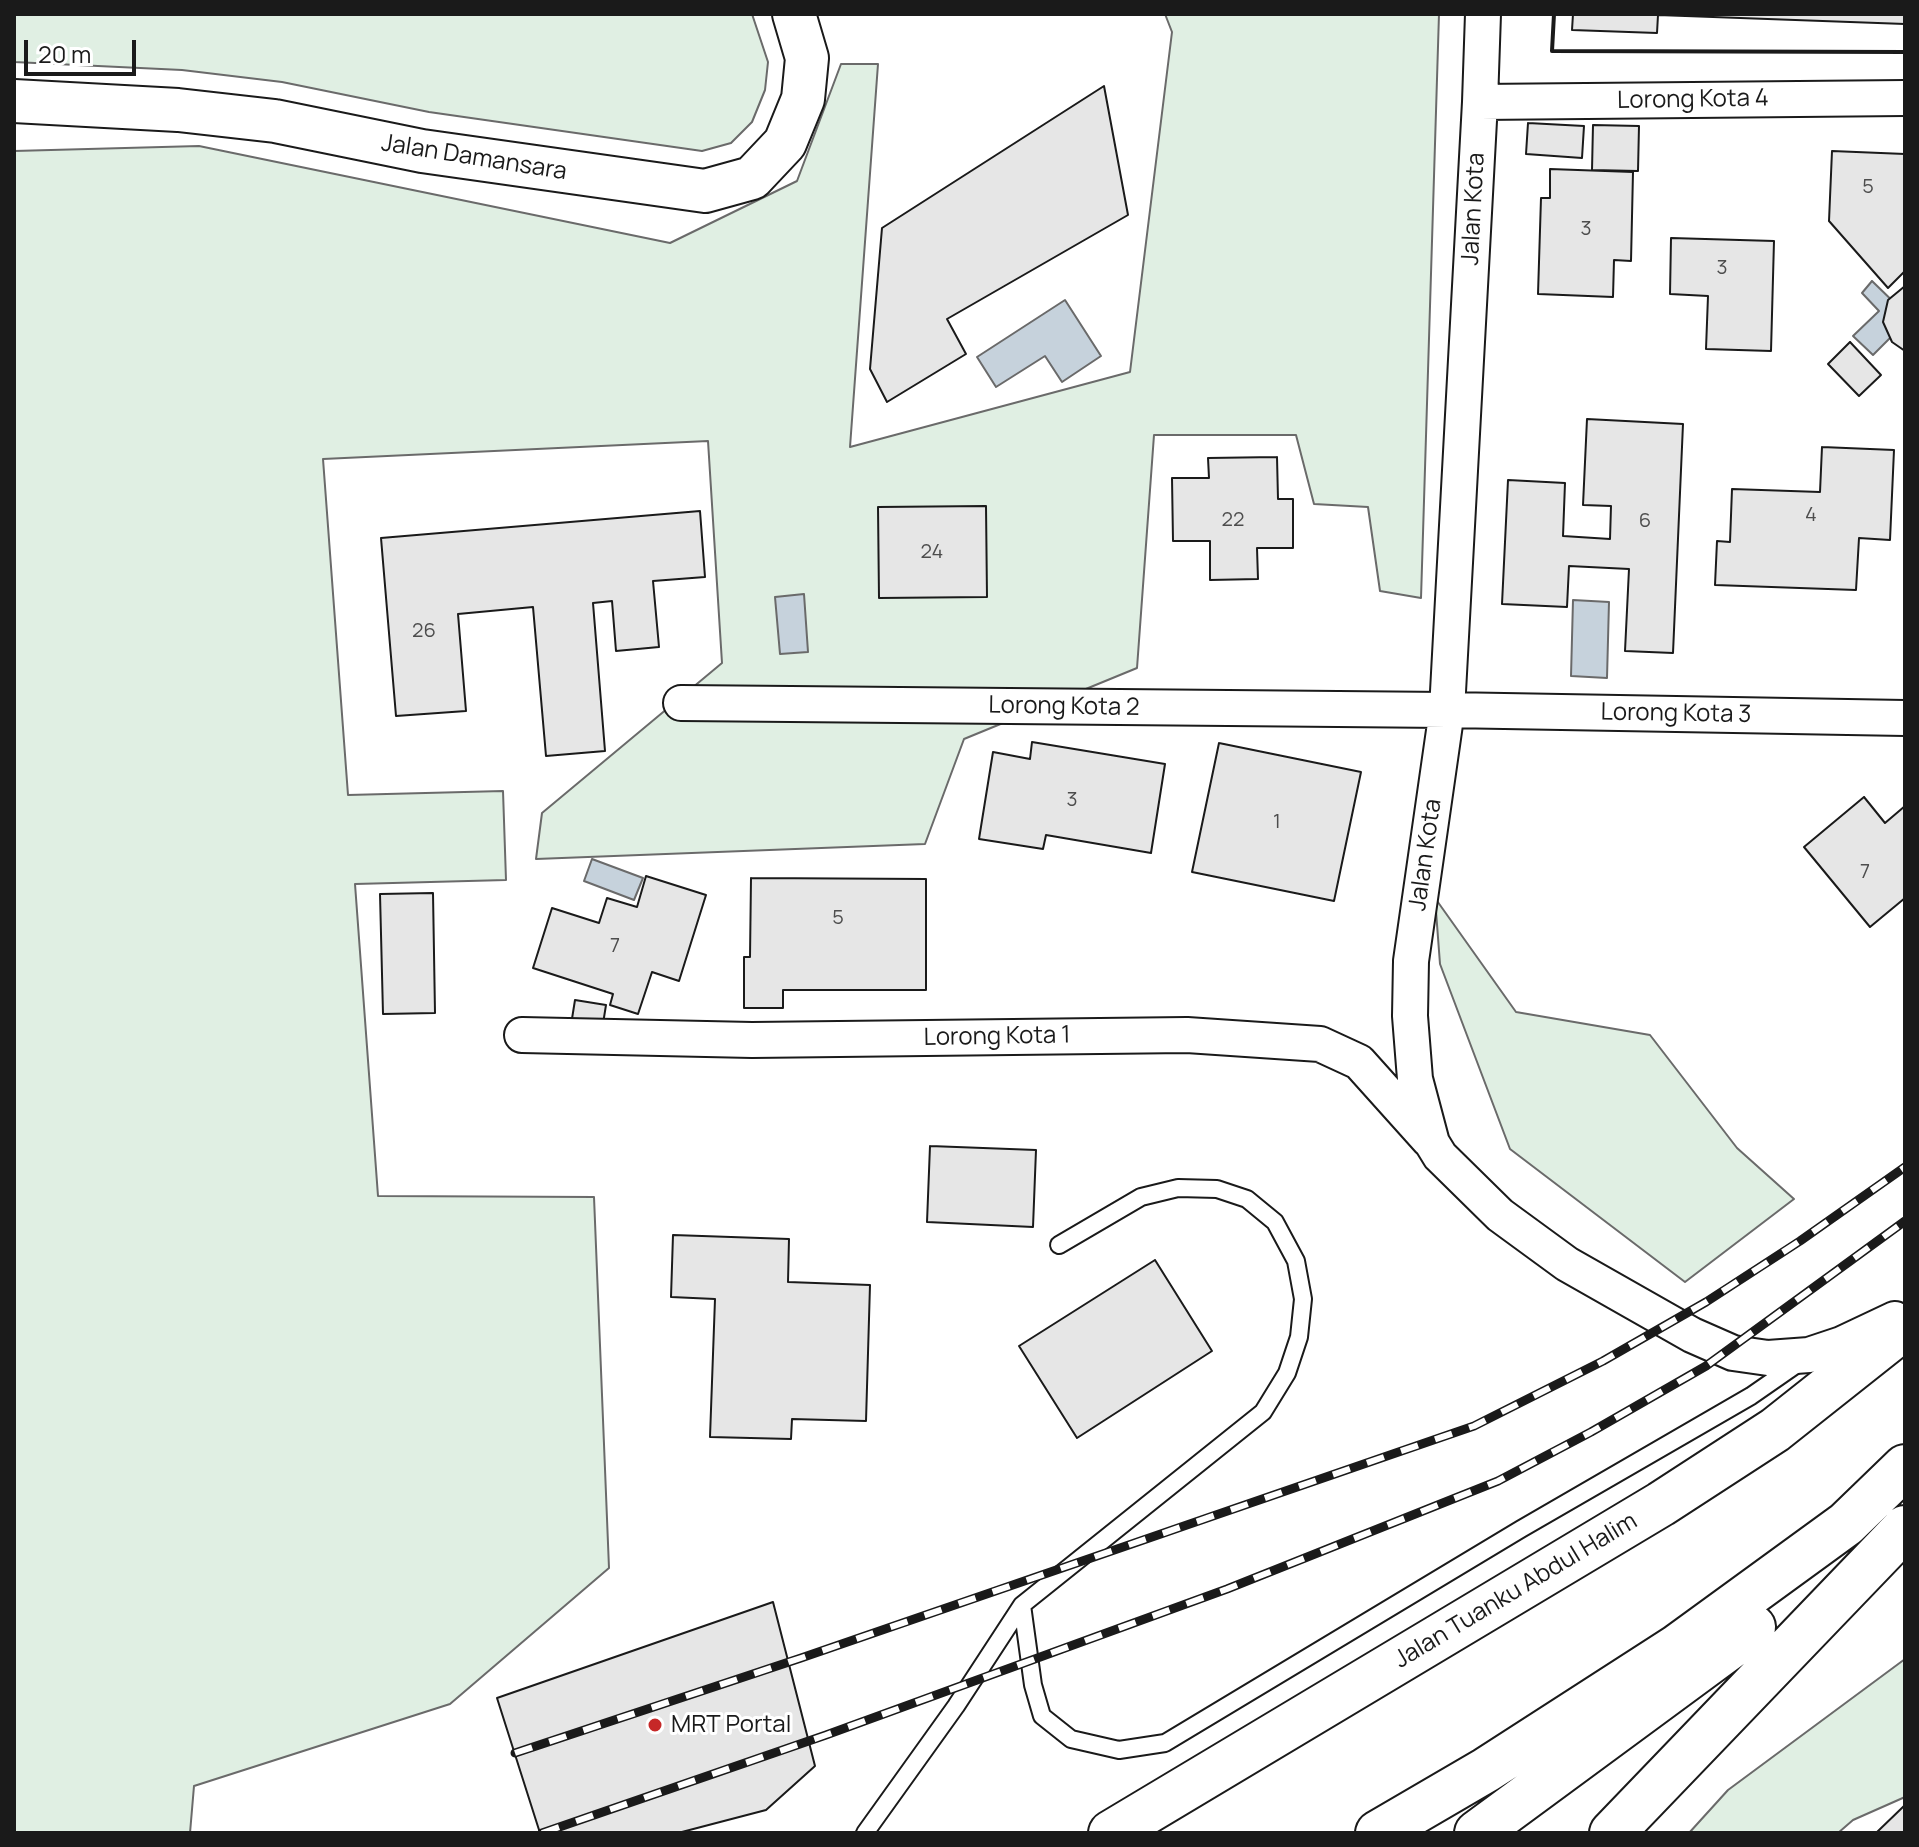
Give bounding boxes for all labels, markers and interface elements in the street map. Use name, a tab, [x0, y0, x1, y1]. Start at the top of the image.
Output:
scale bar	[28, 24, 140, 74]
text: 20 m	[38, 37, 91, 70]
street label: Lorong Kota 4	[1617, 84, 1769, 116]
street label: Jalan Damansara	[379, 129, 569, 187]
street label: Jalan Kota	[1457, 152, 1491, 266]
house number: 5	[1862, 175, 1874, 199]
house number: 3	[1580, 217, 1592, 241]
house number: 3	[1716, 256, 1728, 280]
house number: 4	[1805, 503, 1817, 527]
house number: 22	[1222, 508, 1244, 532]
house number: 6	[1639, 509, 1651, 533]
house number: 24	[921, 540, 943, 564]
house number: 26	[412, 619, 436, 643]
street label: Lorong Kota 2	[988, 691, 1140, 723]
street label: Lorong Kota 3	[1600, 698, 1752, 730]
house number: 3	[1066, 788, 1078, 812]
street label: Jalan Kota	[1404, 797, 1448, 913]
house number: 1	[1273, 810, 1281, 834]
house number: 7	[1860, 860, 1870, 884]
house number: 5	[832, 906, 844, 930]
house number: 7	[610, 934, 620, 958]
street label: Lorong Kota 1	[923, 1021, 1071, 1053]
street label: Jalan Tuanku Abdul Halim	[1389, 1507, 1643, 1675]
place label: MRT Portal	[671, 1711, 791, 1739]
marker: MRT Portal	[646, 1716, 664, 1734]

